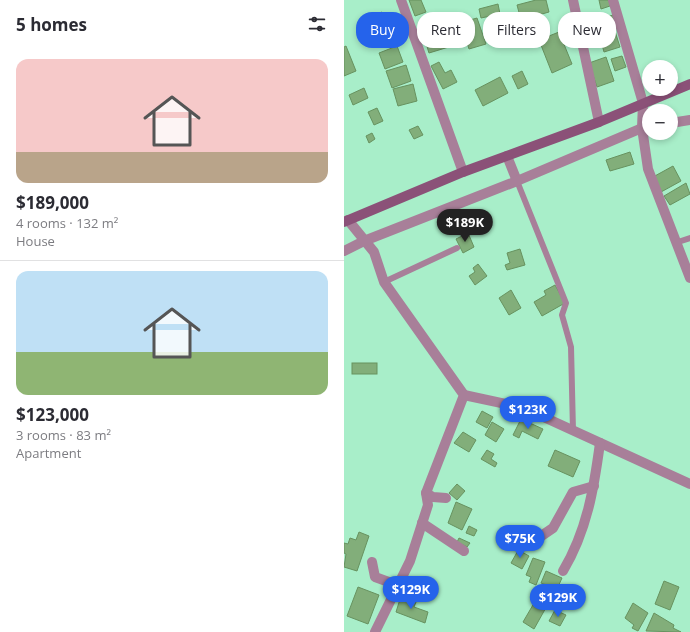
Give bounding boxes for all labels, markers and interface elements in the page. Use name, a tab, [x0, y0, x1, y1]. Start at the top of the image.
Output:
chip: Buy	[356, 12, 409, 48]
chip: Rent	[417, 12, 475, 48]
chip: Filters	[483, 12, 550, 48]
chip: New	[558, 12, 616, 48]
text: 5 homes	[16, 13, 87, 36]
icon: filters	[306, 13, 328, 35]
map controls	[642, 60, 678, 140]
button: +	[642, 60, 678, 96]
icon: home	[136, 85, 208, 157]
button: −	[642, 104, 678, 140]
text: $189,000	[16, 191, 89, 214]
pin: $189K	[437, 209, 493, 243]
text: $189K	[446, 213, 484, 231]
text: 4 rooms · 132 m²	[16, 214, 118, 232]
text: House	[16, 232, 55, 250]
icon: home	[136, 297, 208, 369]
pin: $123K	[500, 396, 556, 430]
text: $123K	[509, 400, 547, 418]
text: $123,000	[16, 403, 89, 426]
text: 3 rooms · 83 m²	[16, 426, 111, 444]
text: Apartment	[16, 444, 81, 462]
pin: $75K	[496, 525, 544, 559]
text: $75K	[505, 529, 535, 547]
pin: $129K	[383, 576, 439, 610]
text: $129K	[392, 580, 430, 598]
pin: $129K	[530, 584, 586, 618]
text: $129K	[539, 588, 577, 606]

